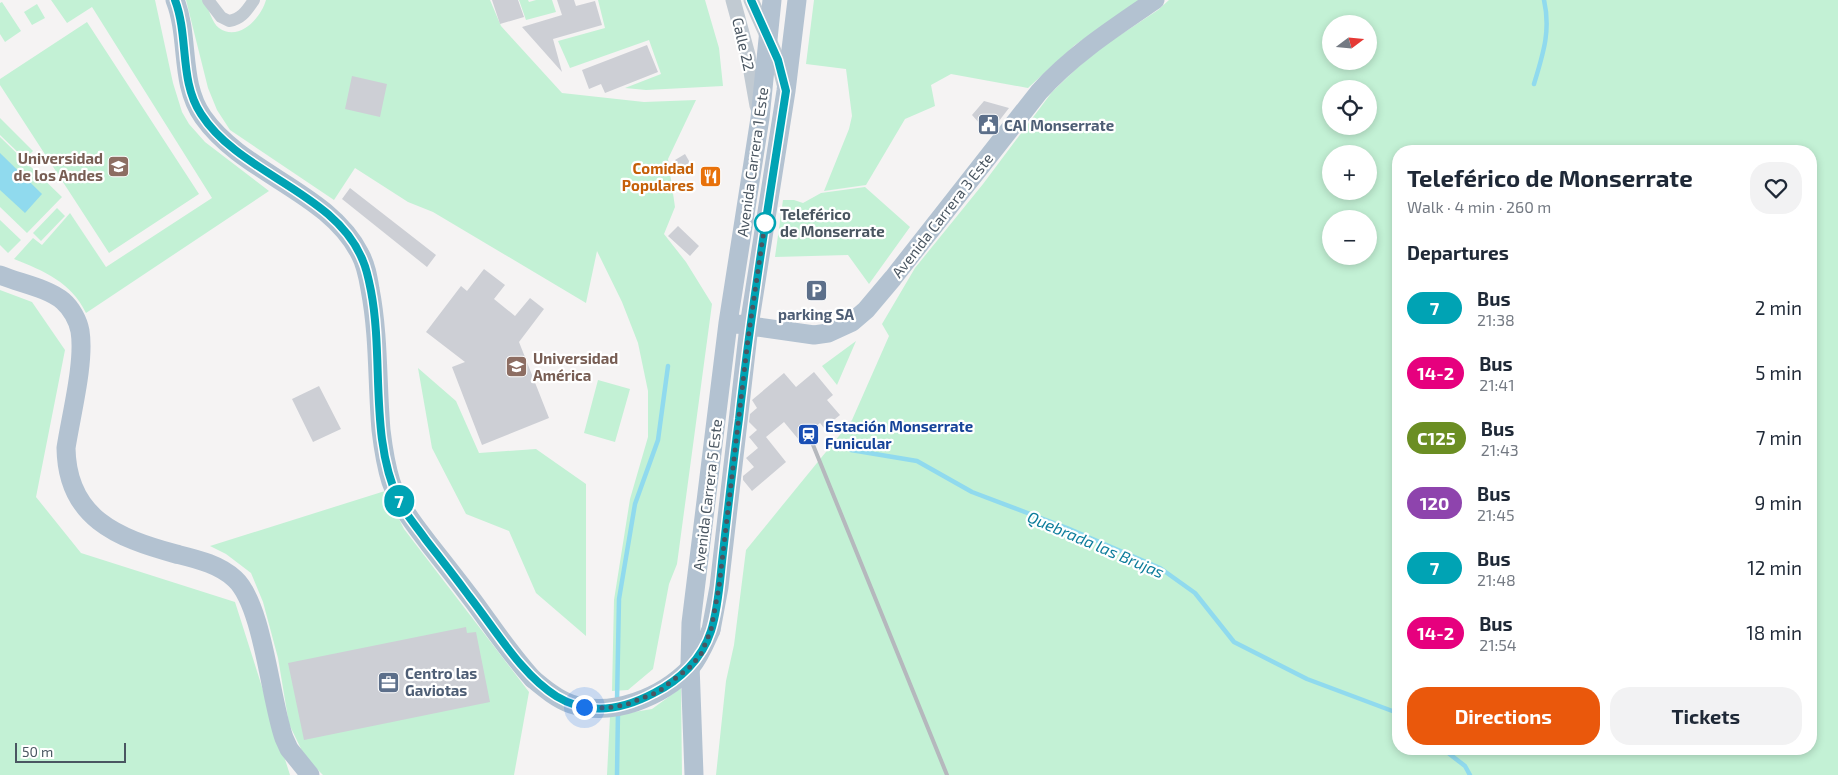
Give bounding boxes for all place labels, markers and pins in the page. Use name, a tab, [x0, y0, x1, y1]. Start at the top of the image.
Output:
public building icon: CAI Monserrate	[976, 113, 1000, 137]
place label: CAI Monserrate	[1004, 116, 1114, 134]
place label: Universidad de los Andes	[14, 149, 103, 184]
school or university icon: Universidad de los Andes	[107, 155, 131, 179]
place label: Comidad Populares	[622, 159, 694, 194]
restaurant icon: Comidad Populares	[698, 165, 722, 189]
place label: Teleférico de Monserrate	[780, 205, 885, 240]
marker: Teleférico de Monserrate	[754, 212, 776, 234]
parking icon: parking SA	[804, 279, 828, 303]
place label: parking SA	[778, 305, 854, 323]
place label: Universidad América	[533, 349, 618, 384]
school or university icon: Universidad América	[505, 355, 529, 379]
place label: Estación Monserrate Funicular	[825, 417, 973, 452]
station icon: Estación Monserrate Funicular	[797, 423, 821, 447]
place label: Centro las Gaviotas	[405, 664, 477, 699]
office icon: Centro las Gaviotas	[377, 670, 401, 694]

